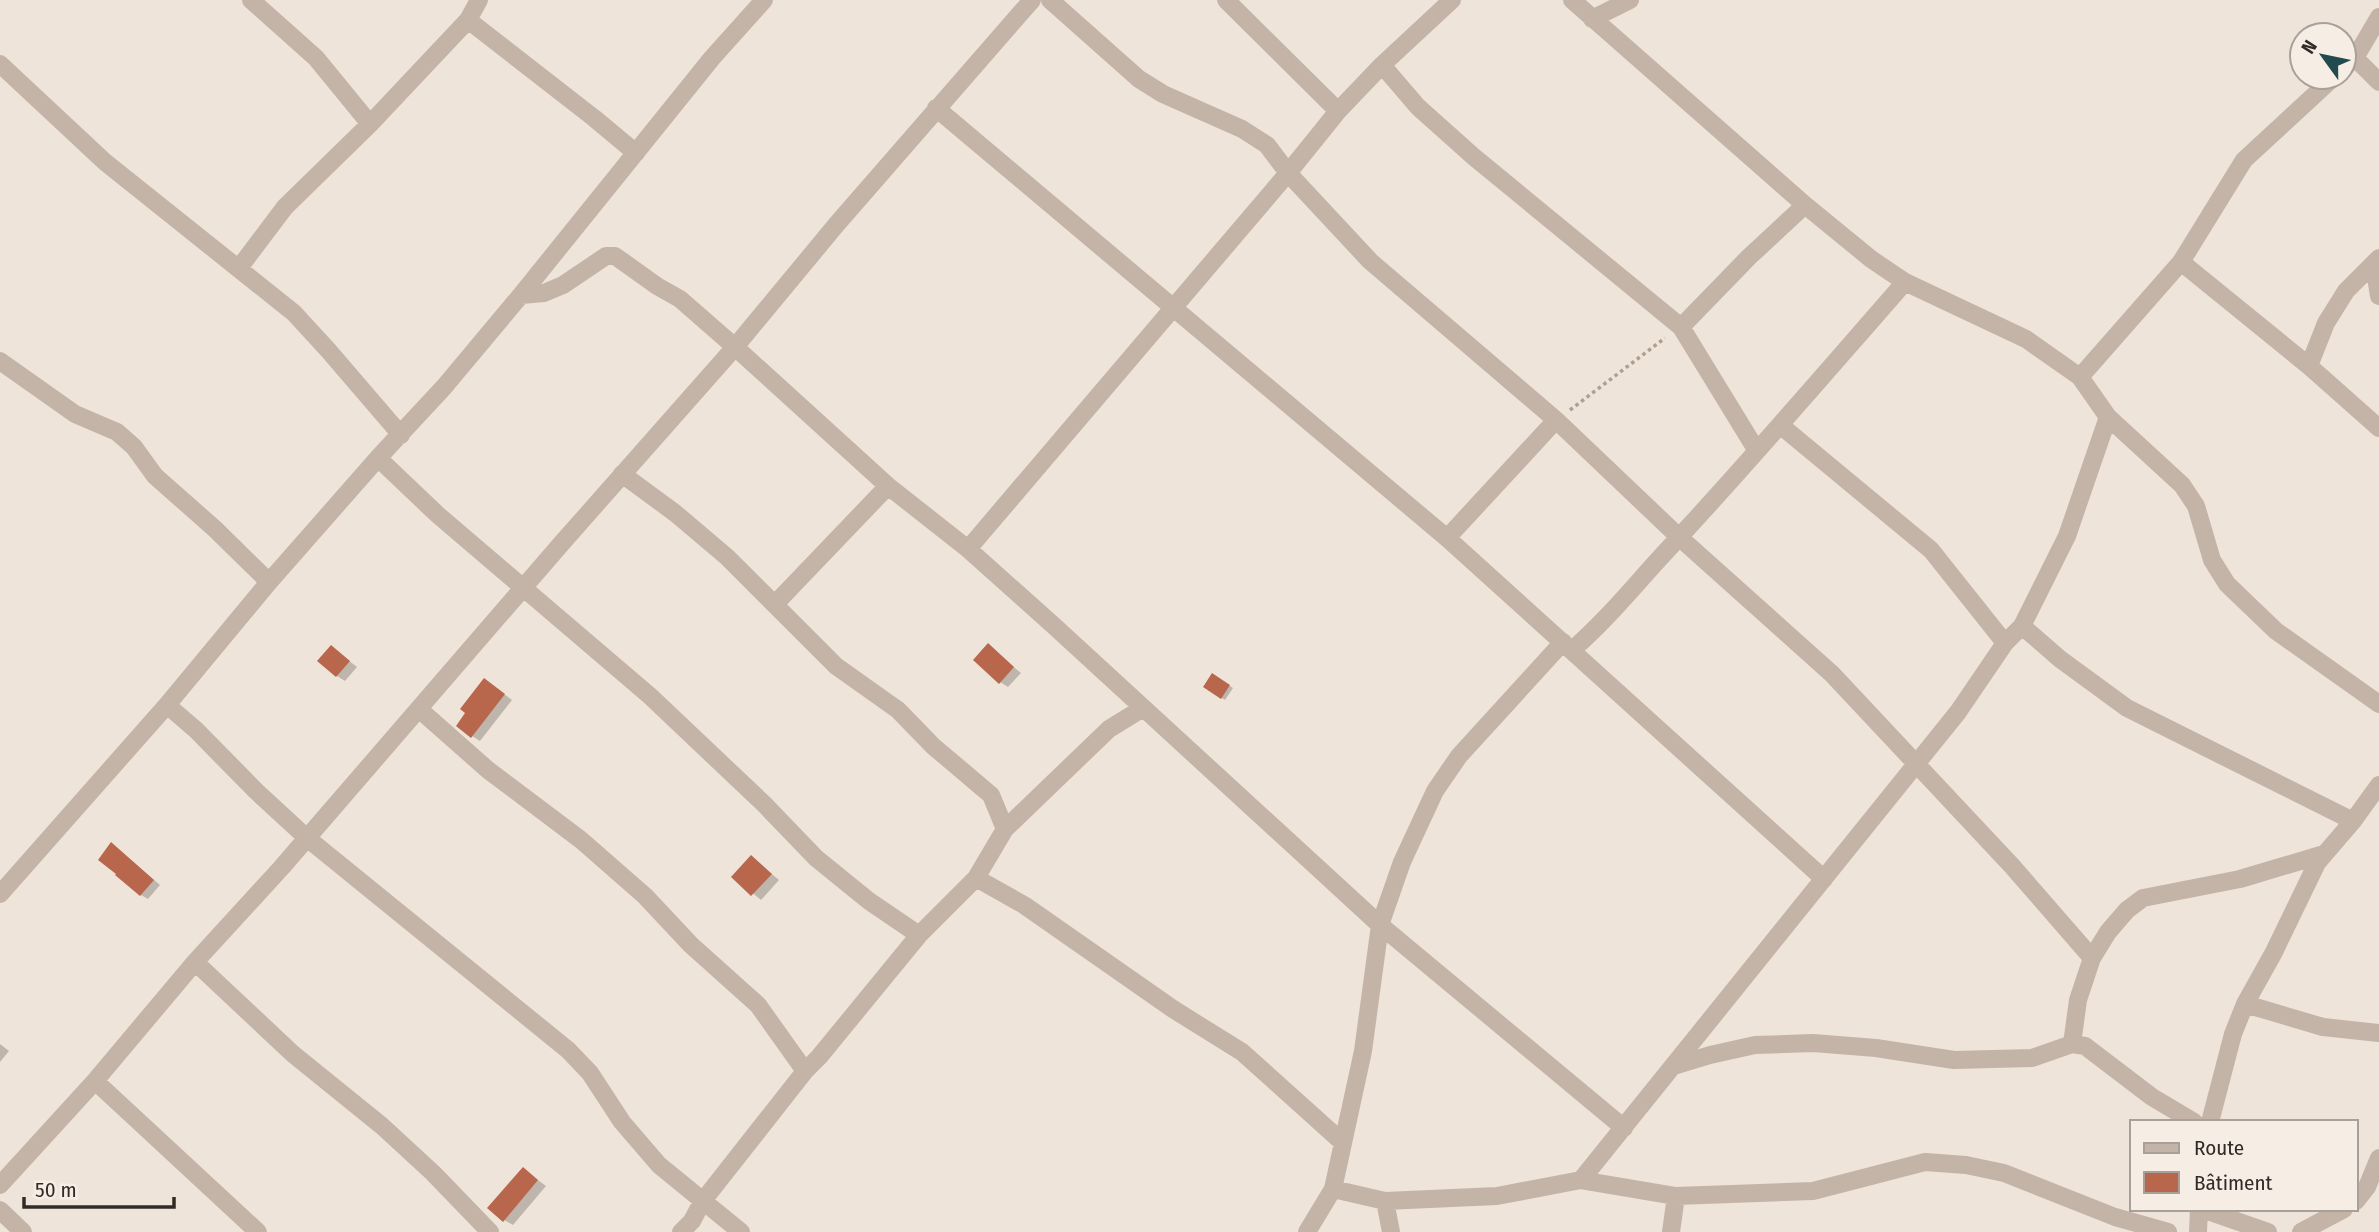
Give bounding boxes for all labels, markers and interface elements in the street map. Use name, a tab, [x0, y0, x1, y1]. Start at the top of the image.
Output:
north arrow	[2288, 21, 2358, 91]
text: N	[2296, 36, 2322, 58]
legend	[2130, 1120, 2358, 1211]
text: Route	[2194, 1135, 2244, 1161]
scale bar	[24, 1166, 175, 1210]
text: Bâtiment	[2194, 1170, 2273, 1196]
text: 50 m	[35, 1177, 77, 1203]

